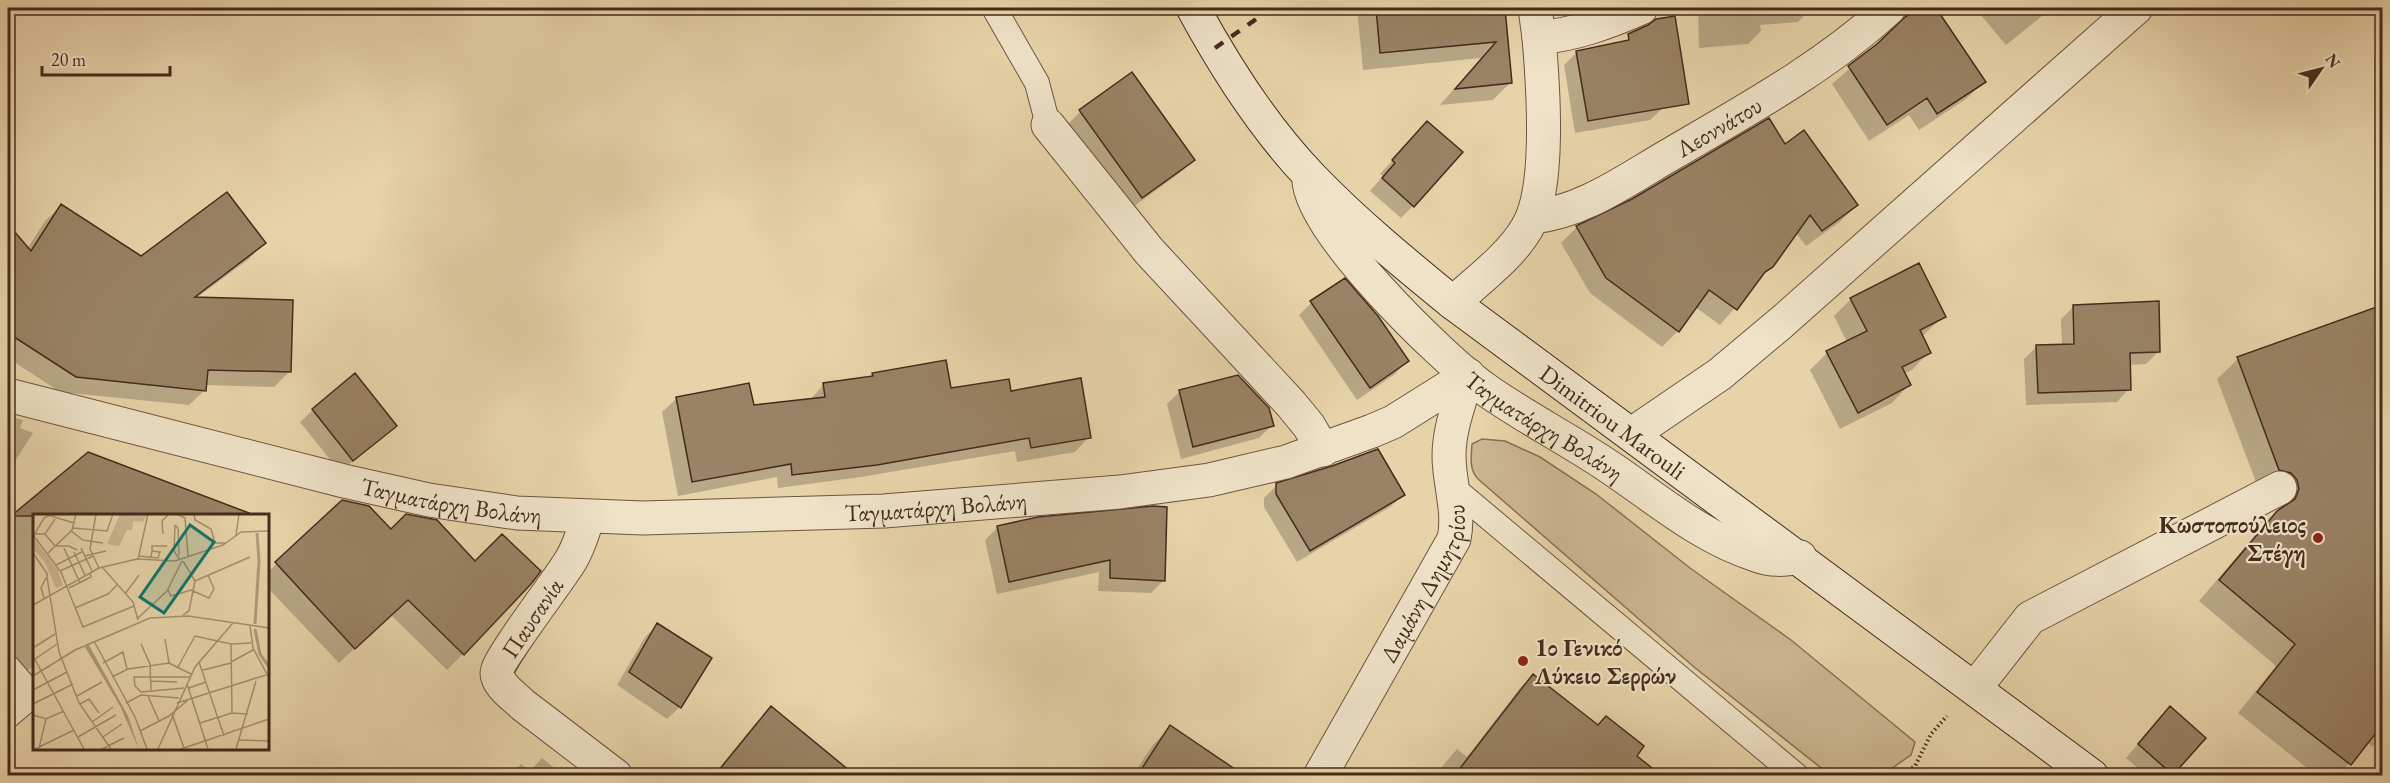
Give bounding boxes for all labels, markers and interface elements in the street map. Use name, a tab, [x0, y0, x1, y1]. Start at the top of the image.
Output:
scale bar	[42, 39, 170, 77]
north arrow	[2291, 39, 2351, 99]
text: 20 m	[51, 48, 86, 71]
text: N	[2321, 49, 2345, 72]
street label: Λεοννάτου	[1669, 89, 1767, 164]
street label: Dimitriou Marouli	[1534, 357, 1693, 486]
street label: Ταγματάρχη Βολάνη	[1458, 364, 1630, 488]
street label: Ταγματάρχη Βολάνη	[358, 470, 542, 529]
street label: Ταγματάρχη Βολάνη	[844, 484, 1028, 528]
street label: Δαμάνη Δημητρίου	[1372, 503, 1471, 668]
place label: Κωστοπούλειος Στέγη	[2159, 509, 2307, 568]
inset map	[33, 514, 268, 750]
marker: Κωστοπούλειος Στέγη	[2311, 531, 2325, 545]
street label: Παυσανία	[494, 572, 570, 664]
place label: 1ο Γενικό Λύκειο Σερρών	[1534, 632, 1676, 691]
marker: 1ο Γενικό Λύκειο Σερρών	[1516, 654, 1530, 668]

